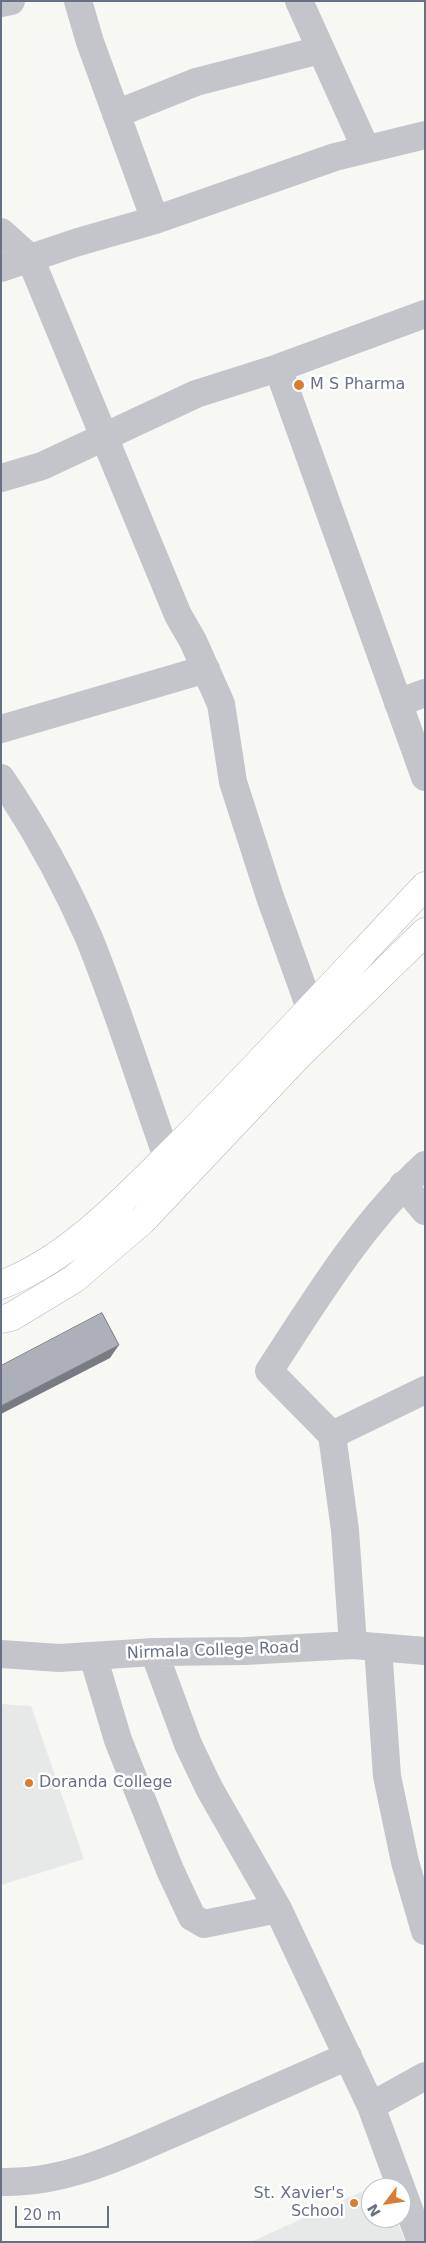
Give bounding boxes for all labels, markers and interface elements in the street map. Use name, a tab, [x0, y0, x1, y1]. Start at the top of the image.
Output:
place label: M S Pharma	[310, 375, 405, 395]
marker: M S Pharma	[292, 378, 306, 392]
street label: Nirmala College Road	[127, 1638, 299, 1664]
place label: Doranda College	[39, 1773, 172, 1793]
marker: Doranda College	[23, 1777, 35, 1789]
north arrow	[361, 2178, 411, 2228]
place label: St. Xavier's School	[254, 2184, 344, 2222]
scale bar	[18, 2196, 111, 2228]
marker: St. Xavier's School	[348, 2197, 360, 2209]
text: N	[364, 2201, 384, 2219]
text: 20 m	[23, 2206, 61, 2224]

